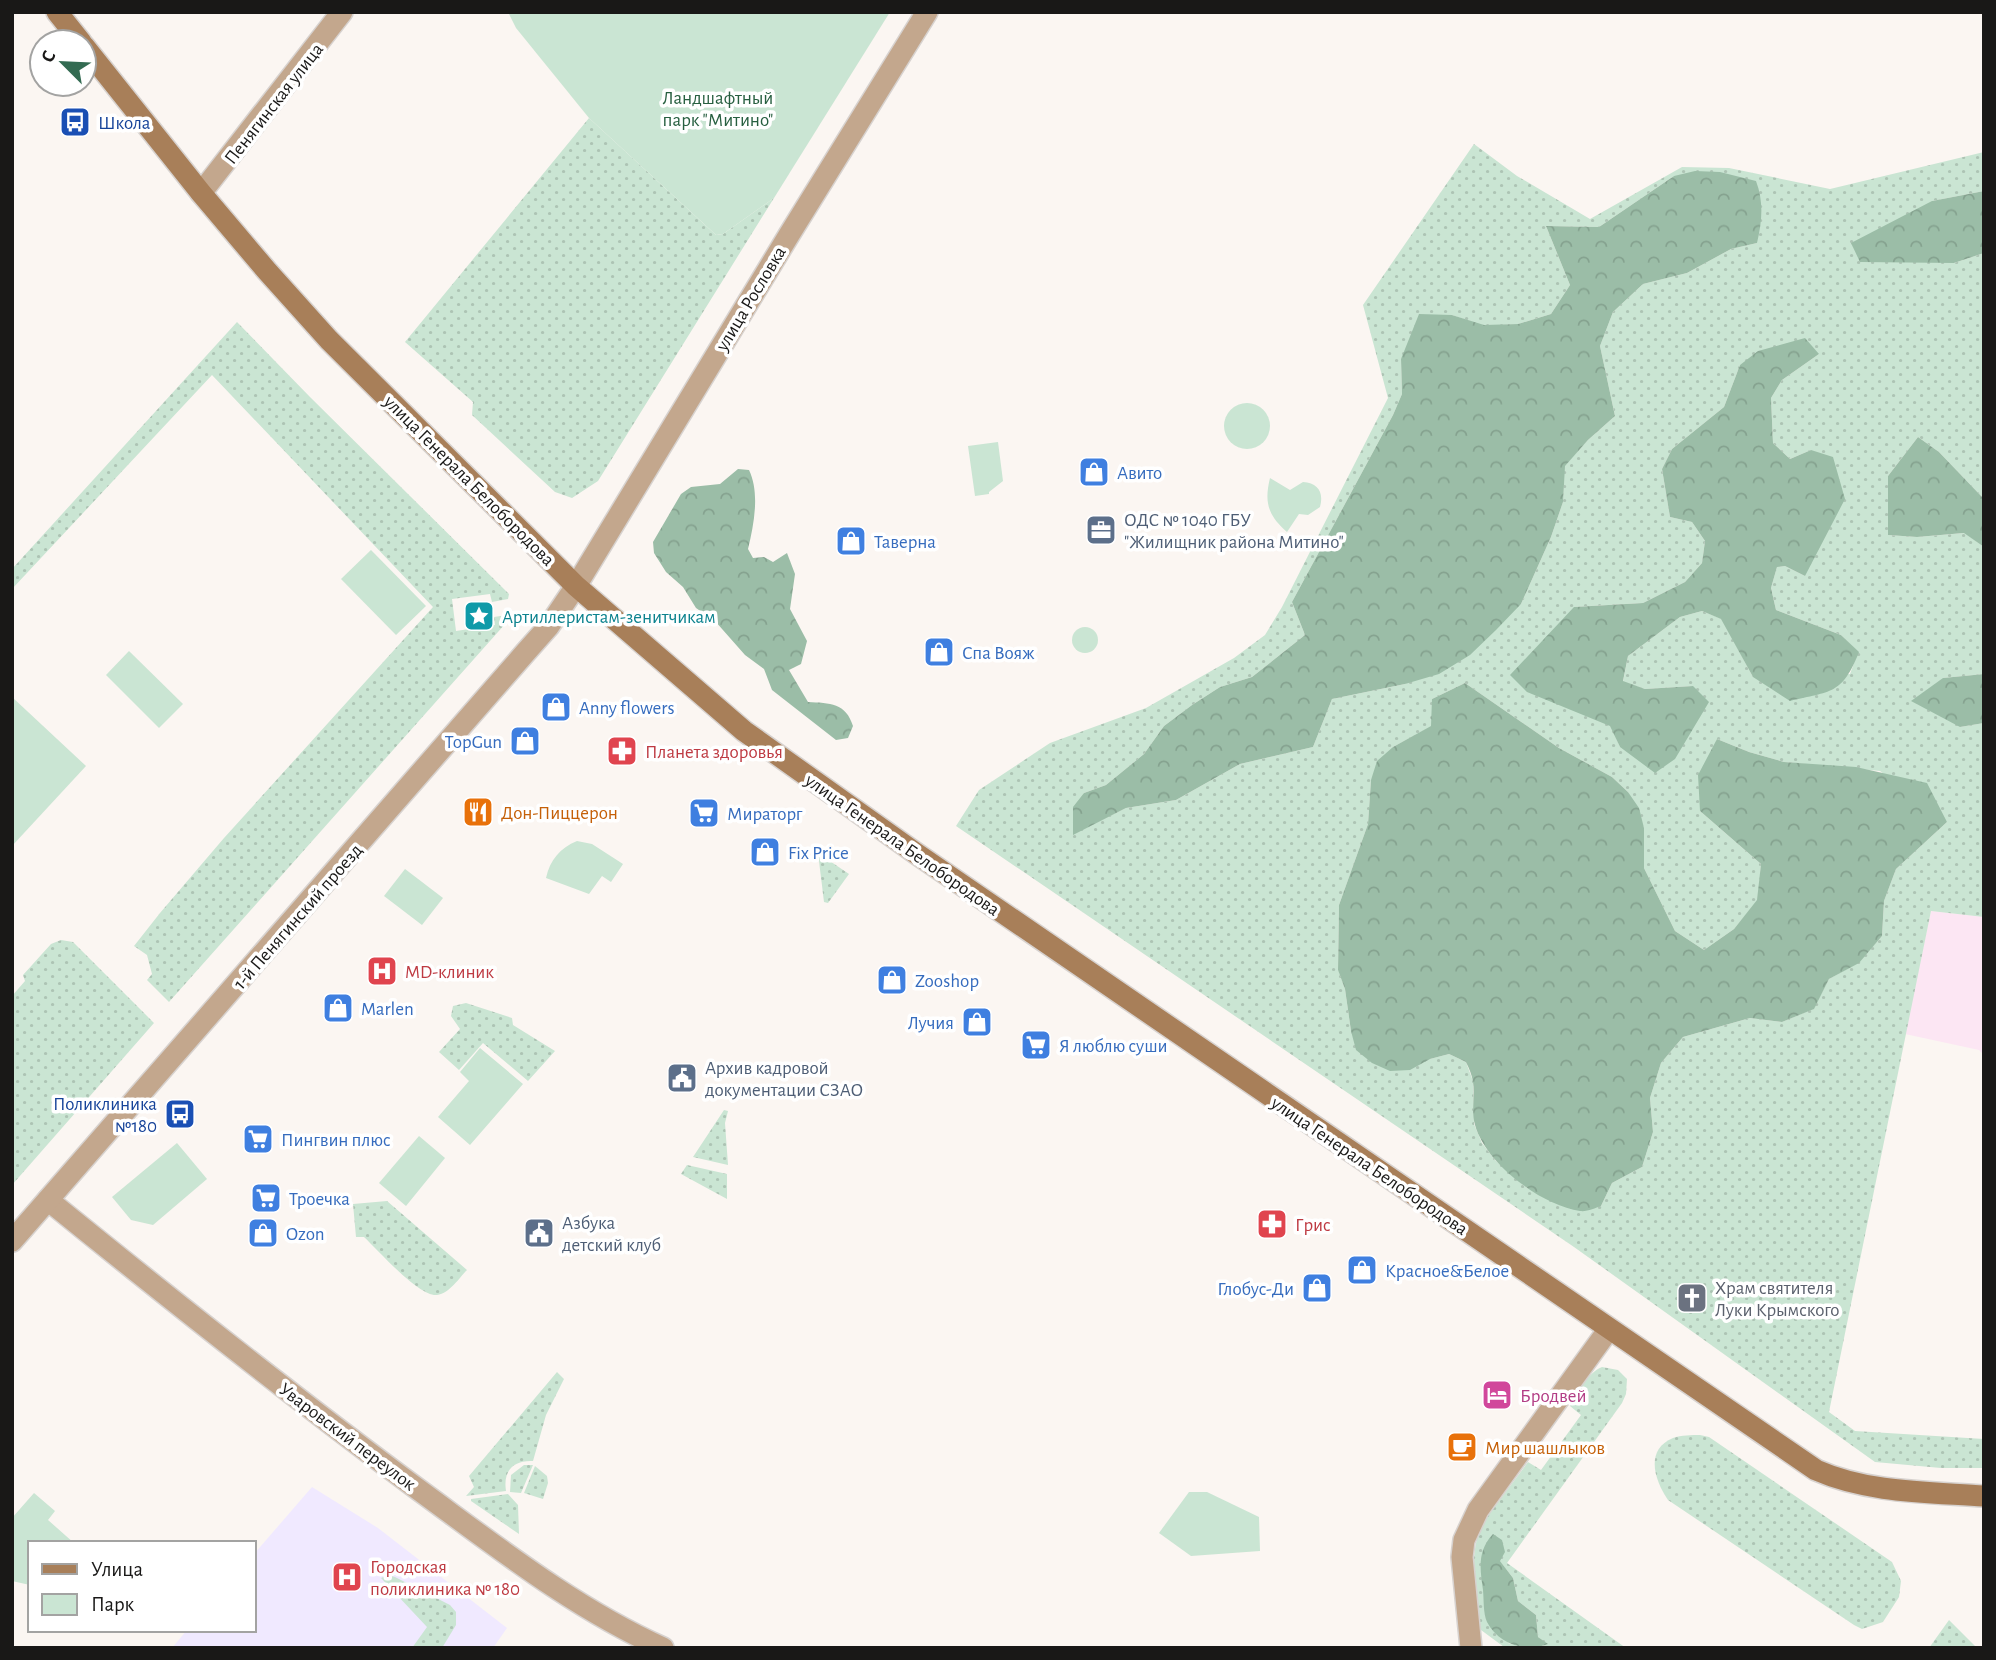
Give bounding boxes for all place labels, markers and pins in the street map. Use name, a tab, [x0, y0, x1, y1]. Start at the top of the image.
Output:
bus stop icon: Школа	[58, 105, 92, 139]
place label: Школа	[98, 114, 151, 133]
shop icon: Авито	[1077, 455, 1111, 489]
place label: Авито	[1117, 464, 1162, 483]
place label: ОДС № 1040 ГБУ "Жилищник района Митино"	[1124, 511, 1344, 552]
office icon: ОДС № 1040 ГБУ "Жилищник района Митино"	[1084, 513, 1118, 547]
shop icon: Таверна	[834, 524, 868, 558]
place label: Таверна	[874, 533, 936, 552]
place icon: Артиллеристам-зенитчикам	[462, 599, 496, 633]
place label: Артиллеристам-зенитчикам	[502, 608, 716, 627]
shop icon: Спа Вояж	[922, 635, 956, 669]
place label: Спа Вояж	[962, 644, 1035, 663]
shop icon: Anny flowers	[539, 690, 573, 724]
place label: Anny flowers	[579, 699, 674, 718]
shop icon: TopGun	[508, 724, 542, 758]
place label: TopGun	[445, 733, 502, 752]
pharmacy icon: Планета здоровья	[605, 734, 639, 768]
place label: Планета здоровья	[645, 743, 783, 762]
restaurant icon: Дон-Пиццерон	[461, 795, 495, 829]
supermarket icon: Мираторг	[687, 796, 721, 830]
place label: Дон-Пиццерон	[501, 804, 618, 823]
place label: Мираторг	[727, 805, 803, 824]
shop icon: Fix Price	[748, 835, 782, 869]
place label: Fix Price	[788, 844, 849, 863]
hospital icon: MD-клиник	[365, 954, 399, 988]
place label: MD-клиник	[405, 963, 494, 982]
shop icon: Zooshop	[875, 963, 909, 997]
place label: Zooshop	[915, 972, 979, 991]
shop icon: Marlen	[321, 991, 355, 1025]
place label: Marlen	[361, 1000, 414, 1019]
shop icon: Лучия	[960, 1005, 994, 1039]
place label: Лучия	[908, 1014, 954, 1033]
supermarket icon: Я люблю суши	[1019, 1028, 1053, 1062]
place label: Я люблю суши	[1059, 1037, 1168, 1056]
place label: Архив кадровой документации СЗАО	[705, 1059, 863, 1100]
public building icon: Архив кадровой документации СЗАО	[665, 1061, 699, 1095]
place label: Поликлиника №180	[53, 1095, 157, 1136]
bus stop icon: Поликлиника №180	[163, 1097, 197, 1131]
supermarket icon: Пингвин плюс	[241, 1122, 275, 1156]
place label: Пингвин плюс	[281, 1131, 391, 1150]
supermarket icon: Троечка	[249, 1181, 283, 1215]
place label: Троечка	[289, 1190, 350, 1209]
pharmacy icon: Грис	[1255, 1207, 1289, 1241]
place label: Азбука детский клуб	[562, 1214, 661, 1255]
shop icon: Ozon	[246, 1216, 280, 1250]
public building icon: Азбука детский клуб	[522, 1216, 556, 1250]
place label: Грис	[1295, 1216, 1331, 1235]
place label: Ozon	[286, 1225, 325, 1244]
shop icon: Красное&Белое	[1345, 1253, 1379, 1287]
place label: Красное&Белое	[1385, 1262, 1509, 1281]
shop icon: Глобус-Ди	[1300, 1271, 1334, 1305]
place label: Храм святителя Луки Крымского	[1715, 1279, 1840, 1320]
place label: Глобус-Ди	[1217, 1280, 1294, 1299]
church icon: Храм святителя Луки Крымского	[1675, 1281, 1709, 1315]
hotel icon: Бродвей	[1480, 1378, 1514, 1412]
place label: Бродвей	[1520, 1387, 1587, 1406]
cafe icon: Мир шашлыков	[1445, 1430, 1479, 1464]
place label: Мир шашлыков	[1485, 1439, 1605, 1458]
place label: Городская поликлиника № 180	[370, 1558, 520, 1599]
hospital icon: Городская поликлиника № 180	[330, 1560, 364, 1594]

